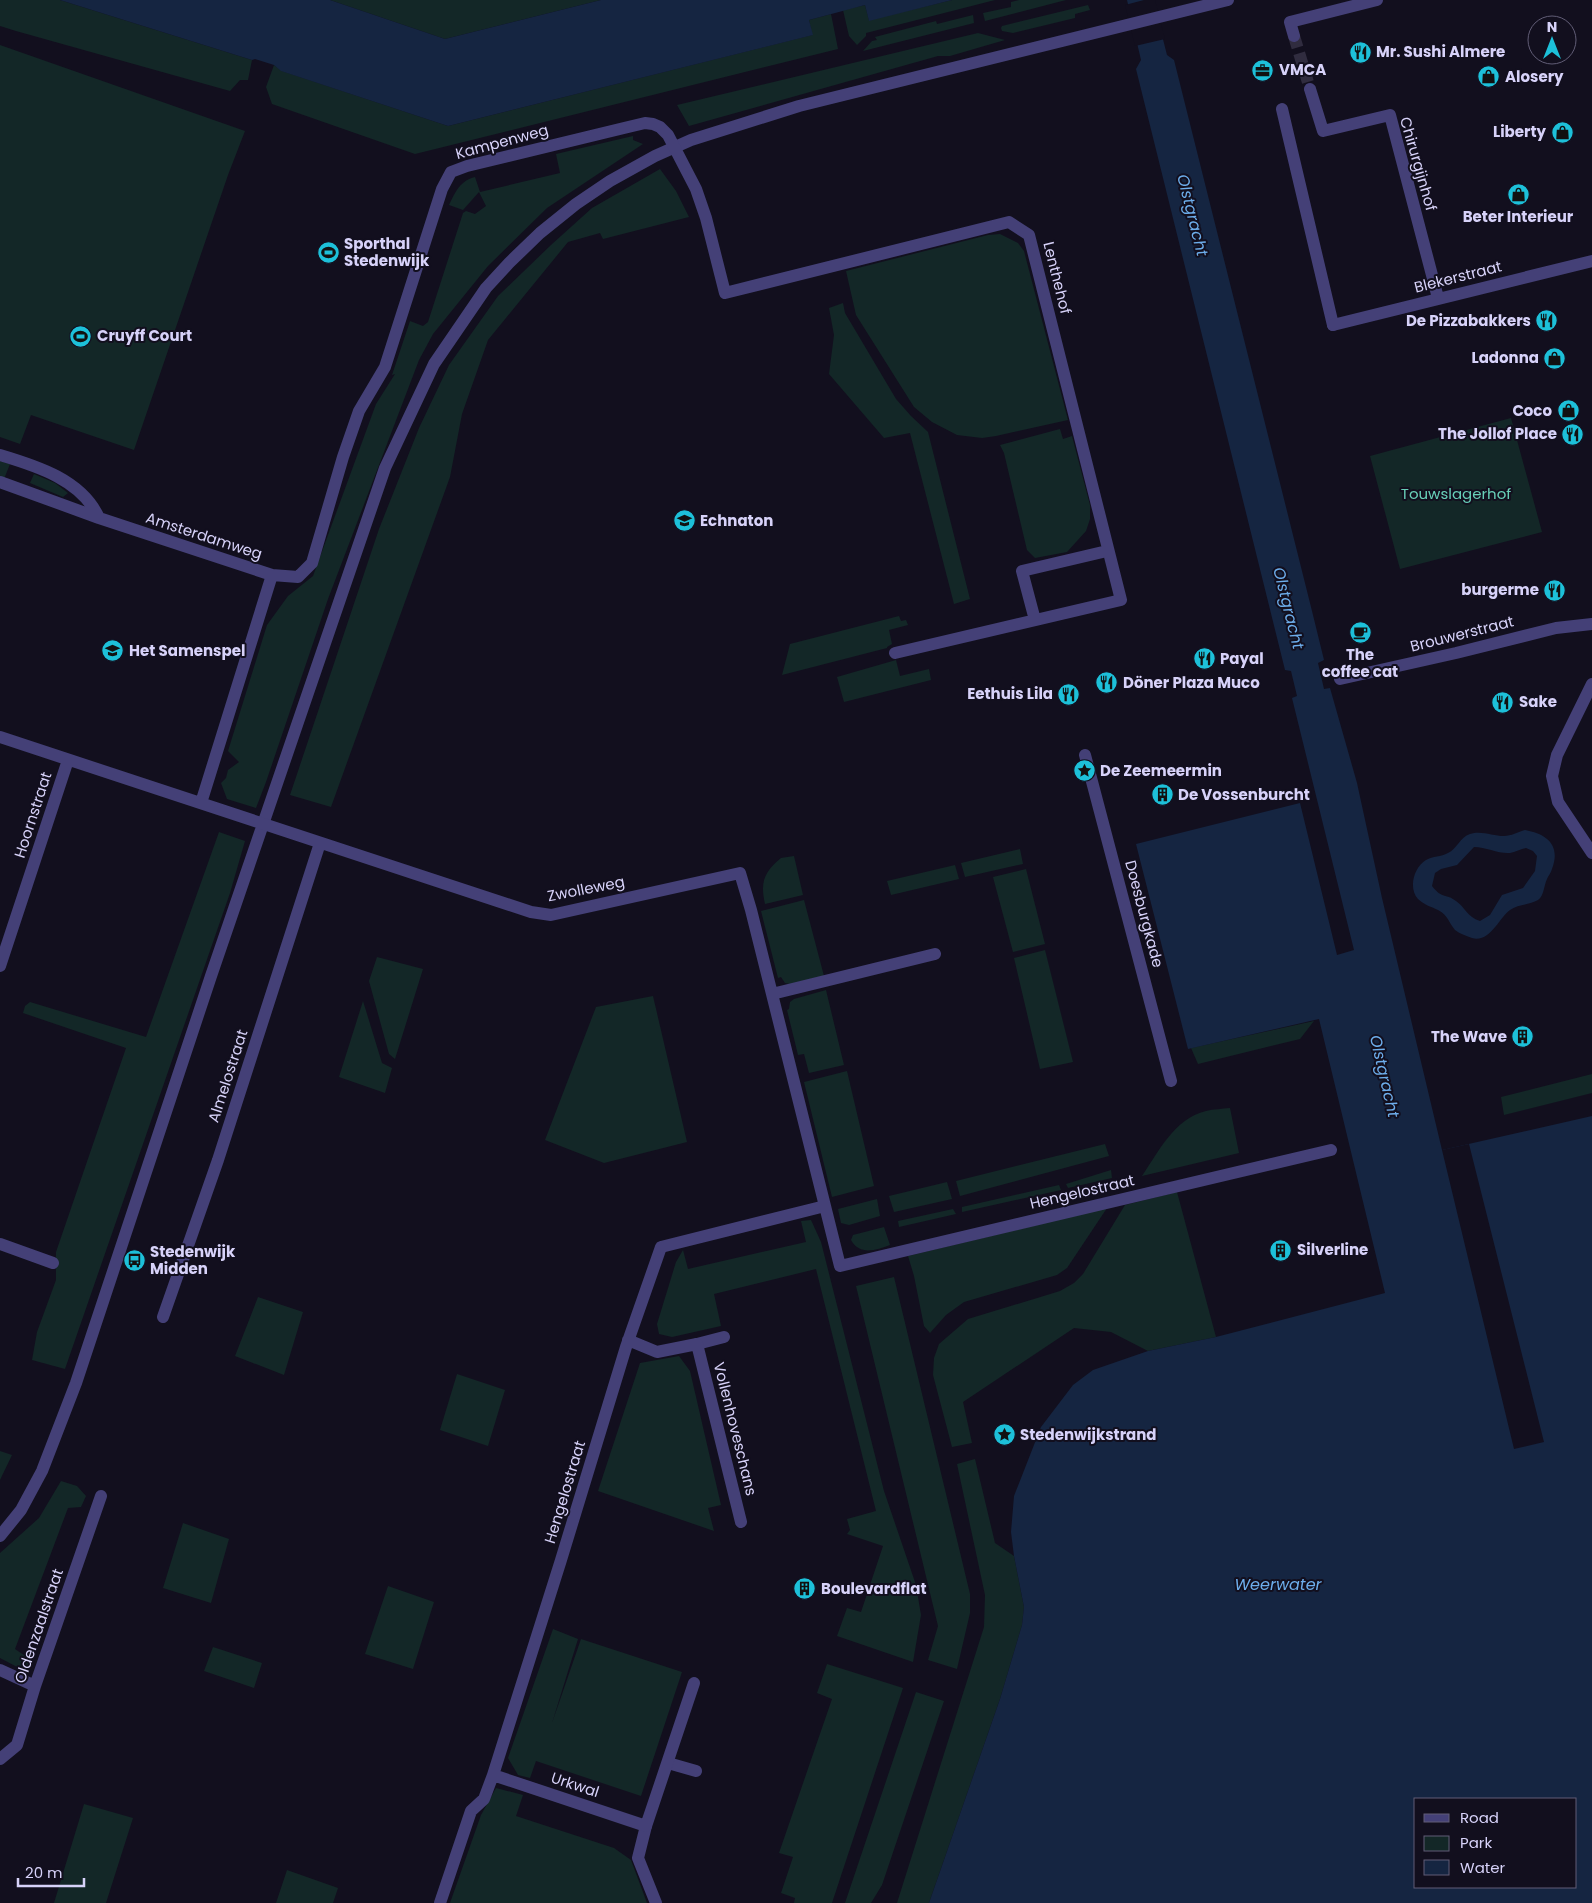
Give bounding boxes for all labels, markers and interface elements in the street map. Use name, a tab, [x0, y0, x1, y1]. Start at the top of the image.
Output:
north arrow	[1527, 15, 1577, 65]
text: N	[1547, 17, 1557, 37]
restaurant icon: Mr. Sushi Almere	[1348, 40, 1372, 64]
place label: Mr. Sushi Almere	[1376, 41, 1505, 62]
office icon: VMCA	[1251, 58, 1275, 82]
place label: VMCA	[1279, 59, 1326, 80]
shop icon: Alosery	[1477, 65, 1501, 89]
place label: Alosery	[1505, 66, 1564, 87]
street label: Chirurgijnhof	[1395, 114, 1442, 213]
street label: Kampenweg	[453, 119, 551, 164]
shop icon: Liberty	[1550, 120, 1574, 144]
place label: Liberty	[1493, 121, 1547, 142]
water label: Olstgracht	[1171, 172, 1214, 260]
shop icon: Beter Interieur	[1506, 182, 1530, 206]
place label: Beter Interieur	[1463, 206, 1574, 227]
place label: Sporthal Stedenwijk	[344, 233, 430, 271]
street label: Lenthehof	[1038, 239, 1077, 316]
sports icon: Sporthal Stedenwijk	[316, 241, 340, 265]
street label: Blekerstraat	[1412, 256, 1504, 298]
restaurant icon: De Pizzabakkers	[1535, 309, 1559, 333]
place label: De Pizzabakkers	[1406, 310, 1531, 331]
sports icon: Cruyff Court	[69, 324, 93, 348]
place label: Cruyff Court	[97, 325, 192, 346]
shop icon: Ladonna	[1543, 346, 1567, 370]
place label: Ladonna	[1472, 347, 1539, 368]
shop icon: Coco	[1556, 399, 1580, 423]
place label: Coco	[1512, 400, 1552, 421]
restaurant icon: The Jollof Place	[1561, 422, 1585, 446]
place label: The Jollof Place	[1438, 423, 1557, 444]
park label: Touwslagerhof	[1401, 483, 1511, 504]
street label: Amsterdamweg	[143, 507, 265, 564]
school or university icon: Echnaton	[672, 509, 696, 533]
place label: Echnaton	[700, 510, 773, 531]
water label: Olstgracht	[1267, 565, 1310, 653]
restaurant icon: burgerme	[1543, 578, 1567, 602]
place label: burgerme	[1461, 579, 1539, 600]
street label: Brouwerstraat	[1408, 611, 1516, 657]
cafe icon: The coffee cat	[1348, 620, 1372, 644]
school or university icon: Het Samenspel	[101, 639, 125, 663]
place label: Het Samenspel	[129, 640, 245, 661]
place label: The coffee cat	[1322, 644, 1398, 682]
restaurant icon: Payal	[1192, 647, 1216, 671]
place label: Payal	[1220, 648, 1264, 669]
restaurant icon: Döner Plaza Muco	[1095, 671, 1119, 695]
place label: Döner Plaza Muco	[1123, 672, 1260, 693]
restaurant icon: Eethuis Lila	[1057, 682, 1081, 706]
place label: Eethuis Lila	[967, 683, 1053, 704]
restaurant icon: Sake	[1491, 690, 1515, 714]
place label: Sake	[1519, 691, 1557, 712]
place icon: De Zeemeermin	[1072, 759, 1096, 783]
place label: De Zeemeermin	[1100, 760, 1222, 781]
street label: Hoornstraat	[9, 769, 56, 861]
building icon: De Vossenburcht	[1150, 783, 1174, 807]
place label: De Vossenburcht	[1178, 784, 1310, 805]
street label: Doesburgkade	[1120, 858, 1169, 970]
street label: Zwolleweg	[545, 871, 626, 906]
building icon: The Wave	[1511, 1025, 1535, 1049]
place label: The Wave	[1431, 1026, 1507, 1047]
street label: Almelostraat	[203, 1027, 252, 1125]
water label: Olstgracht	[1364, 1033, 1405, 1121]
street label: Hengelostraat	[1028, 1169, 1136, 1214]
building icon: Silverline	[1269, 1238, 1293, 1262]
place label: Silverline	[1297, 1239, 1368, 1260]
place label: Stedenwijk Midden	[150, 1241, 236, 1279]
bus stop icon: Stedenwijk Midden	[122, 1249, 146, 1273]
street label: Vollenhoveschans	[709, 1360, 762, 1498]
place icon: Stedenwijkstrand	[992, 1423, 1016, 1447]
place label: Stedenwijkstrand	[1020, 1424, 1157, 1445]
street label: Hengelostraat	[539, 1438, 590, 1546]
street label: Oldenzaalstraat	[9, 1566, 68, 1686]
water label: Weerwater	[1234, 1573, 1323, 1596]
building icon: Boulevardflat	[793, 1577, 817, 1601]
place label: Boulevardflat	[821, 1578, 927, 1599]
street label: Urkwal	[548, 1767, 602, 1802]
legend	[1414, 1798, 1577, 1888]
text: Road	[1460, 1807, 1499, 1828]
text: Park	[1460, 1832, 1492, 1853]
scale bar	[18, 1856, 84, 1888]
text: Water	[1460, 1857, 1506, 1878]
text: 20 m	[25, 1862, 63, 1883]

